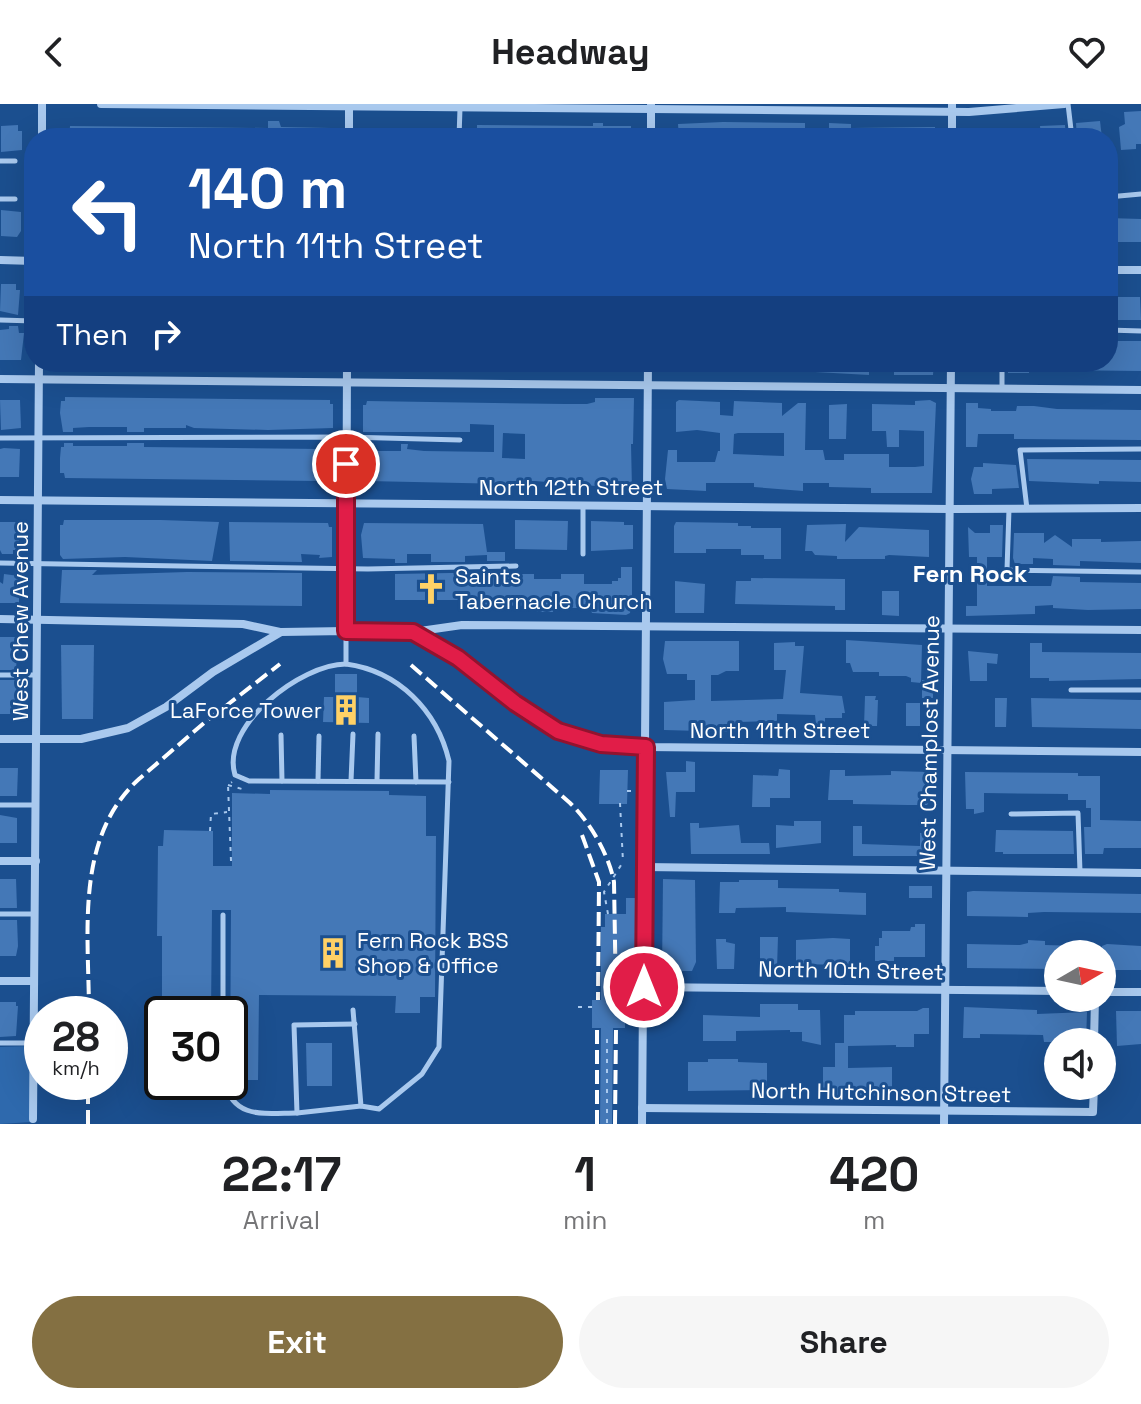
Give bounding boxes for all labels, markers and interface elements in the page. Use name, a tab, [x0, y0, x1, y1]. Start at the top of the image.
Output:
text: Headway	[491, 29, 650, 75]
icon: back	[32, 30, 76, 74]
icon: heart	[1065, 30, 1109, 74]
text: 140 m	[188, 153, 347, 224]
icon: left	[56, 160, 160, 264]
text: North 11th Street	[188, 223, 484, 269]
icon: right	[144, 312, 188, 356]
text: Then	[56, 315, 128, 354]
pin	[312, 430, 380, 498]
icon: arrive	[324, 442, 368, 486]
street label: North 12th Street	[479, 473, 663, 501]
street label: West Chew Avenue	[6, 521, 34, 721]
district label: Fern Rock	[913, 558, 1028, 589]
place label: Saints Tabernacle Church	[455, 562, 653, 615]
church icon: Saints Tabernacle Church	[414, 572, 448, 606]
street label: West Champlost Avenue	[913, 615, 945, 871]
building icon: LaForce Tower	[329, 693, 363, 727]
place label: LaForce Tower	[170, 696, 322, 724]
street label: North 11th Street	[690, 716, 870, 744]
place label: Fern Rock BSS Shop & Office	[357, 926, 509, 979]
building icon: Fern Rock BSS Shop & Office	[316, 936, 350, 970]
north arrow	[1044, 940, 1116, 1012]
map controls	[1044, 940, 1116, 1100]
position arrow	[602, 945, 686, 1029]
street label: North 10th Street	[758, 954, 944, 986]
speed limit sign: 30	[144, 996, 248, 1100]
text: 28	[52, 1012, 100, 1063]
button: sound	[1044, 1028, 1116, 1100]
text: km/h	[52, 1055, 100, 1081]
street label: North Hutchinson Street	[751, 1076, 1011, 1108]
text: 22:17	[222, 1144, 341, 1205]
text: 1	[574, 1144, 596, 1205]
text: 420	[829, 1144, 919, 1205]
text: Arrival	[243, 1203, 320, 1237]
text: min	[563, 1203, 608, 1237]
text: m	[863, 1203, 885, 1237]
button: Exit	[32, 1296, 563, 1388]
button: Share	[579, 1296, 1109, 1388]

